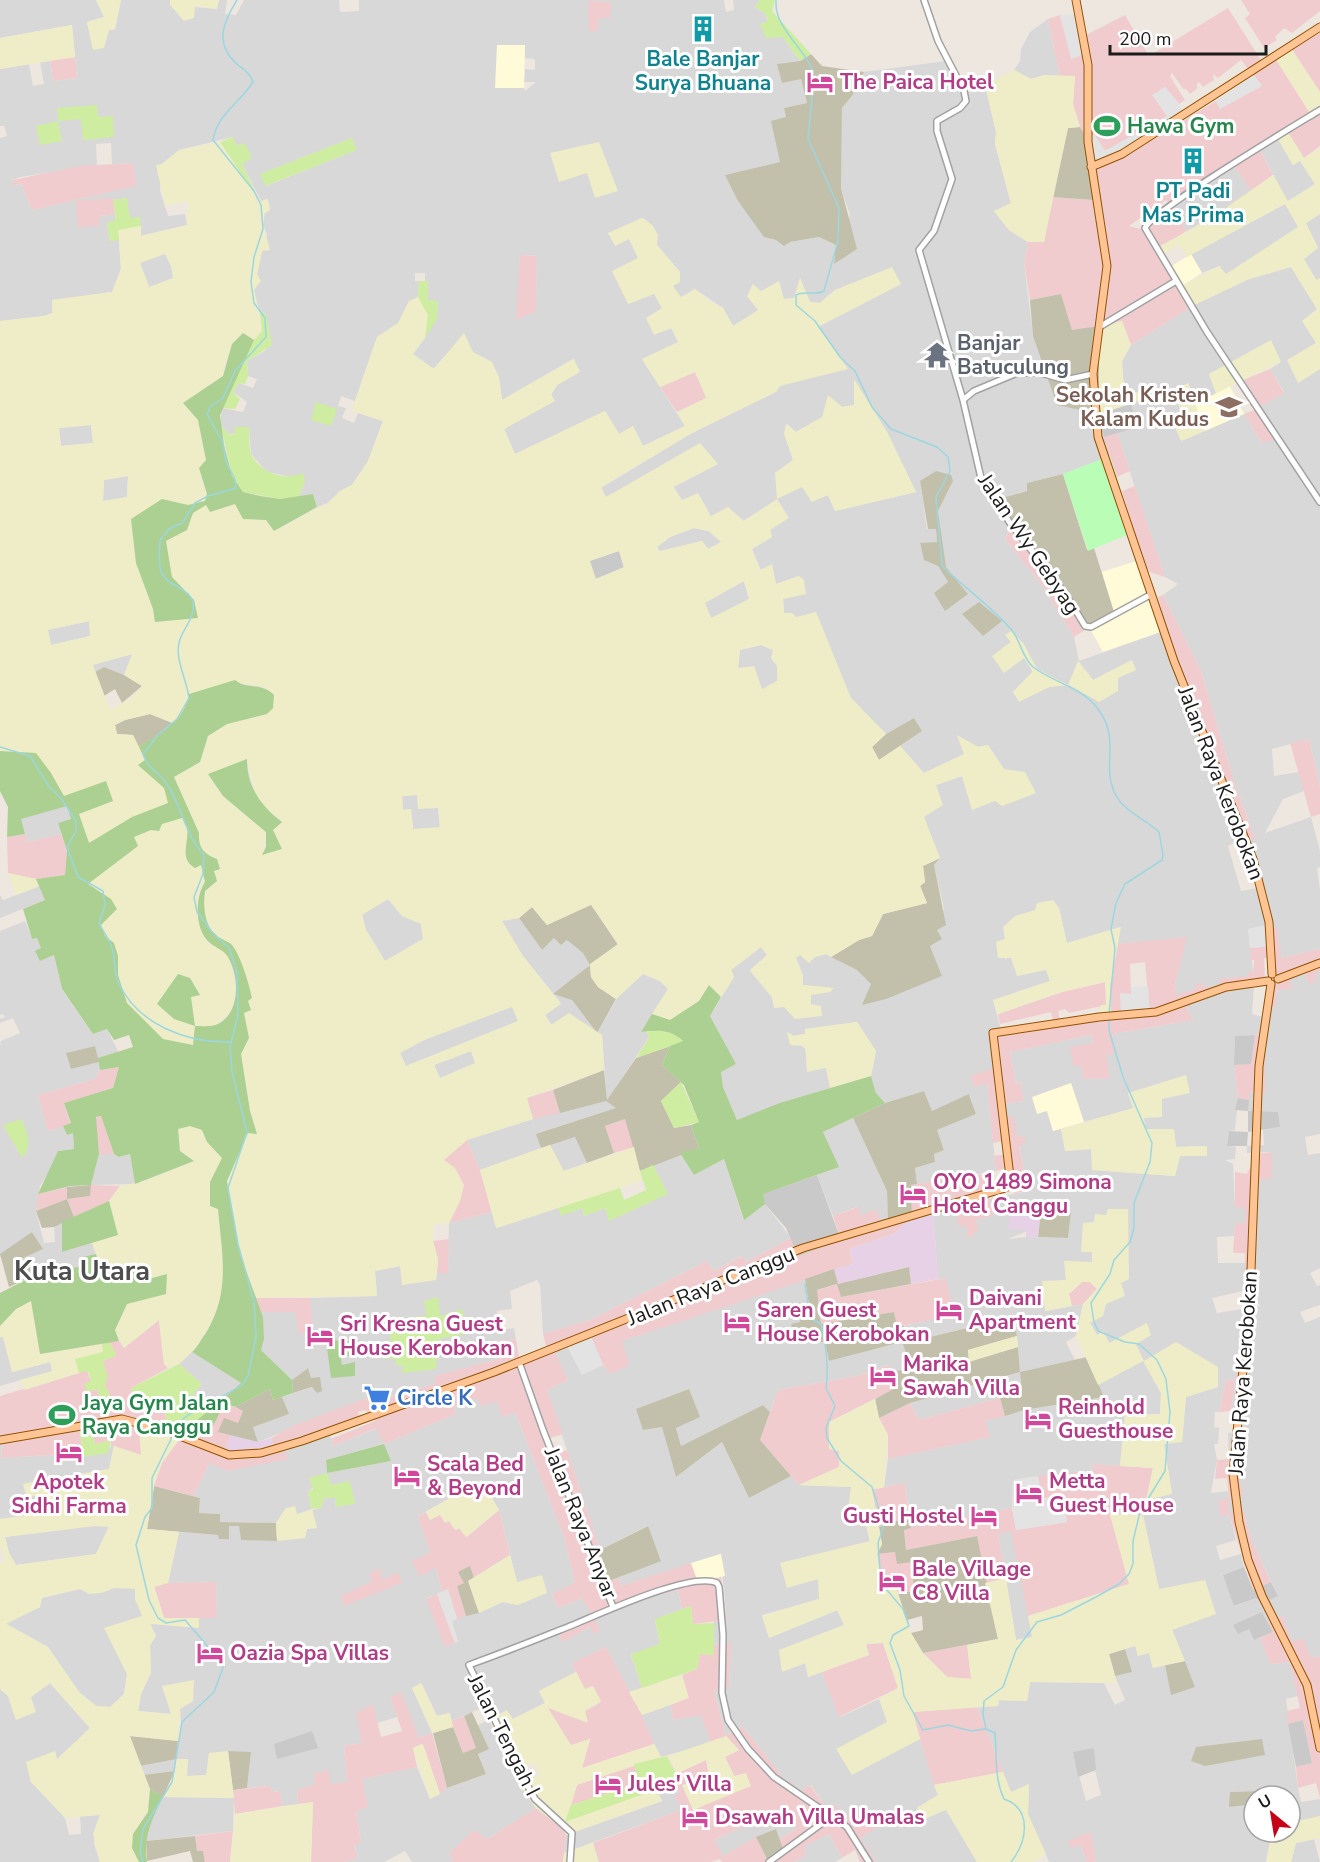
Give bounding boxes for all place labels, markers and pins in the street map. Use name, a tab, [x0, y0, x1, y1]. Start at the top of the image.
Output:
building icon: Bale Banjar Surya Bhuana	[688, 14, 718, 44]
place label: Bale Banjar Surya Bhuana	[635, 45, 771, 97]
hotel icon: The Paica Hotel	[805, 67, 835, 97]
place label: The Paica Hotel	[840, 68, 994, 96]
sports icon: Hawa Gym	[1092, 111, 1122, 141]
place label: Hawa Gym	[1127, 112, 1234, 140]
building icon: PT Padi Mas Prima	[1178, 146, 1208, 176]
place label: PT Padi Mas Prima	[1142, 177, 1244, 229]
place label: Banjar Batuculung	[957, 329, 1069, 381]
temple icon: Banjar Batuculung	[922, 340, 952, 370]
place label: Sekolah Kristen Kalam Kudus	[1056, 381, 1209, 433]
school or university icon: Sekolah Kristen Kalam Kudus	[1214, 392, 1244, 422]
place label: OYO 1489 Simona Hotel Canggu	[933, 1168, 1112, 1220]
hotel icon: OYO 1489 Simona Hotel Canggu	[898, 1179, 928, 1209]
place label: Daivani Apartment	[969, 1284, 1077, 1336]
hotel icon: Daivani Apartment	[934, 1295, 964, 1325]
place label: Saren Guest House Kerobokan	[757, 1296, 930, 1348]
hotel icon: Saren Guest House Kerobokan	[722, 1307, 752, 1337]
place label: Sri Kresna Guest House Kerobokan	[340, 1310, 513, 1362]
hotel icon: Sri Kresna Guest House Kerobokan	[305, 1321, 335, 1351]
place label: Marika Sawah Villa	[903, 1350, 1020, 1402]
hotel icon: Marika Sawah Villa	[868, 1361, 898, 1391]
supermarket icon: Circle K	[362, 1383, 392, 1413]
place label: Circle K	[397, 1384, 473, 1412]
place label: Jaya Gym Jalan Raya Canggu	[81, 1389, 229, 1441]
place label: Reinhold Guesthouse	[1058, 1393, 1173, 1445]
sports icon: Jaya Gym Jalan Raya Canggu	[47, 1400, 77, 1430]
hotel icon: Reinhold Guesthouse	[1023, 1404, 1053, 1434]
hotel icon: Apotek Sidhi Farma	[54, 1437, 84, 1467]
place label: Scala Bed & Beyond	[427, 1450, 524, 1502]
hotel icon: Scala Bed & Beyond	[392, 1461, 422, 1491]
place label: Metta Guest House	[1049, 1467, 1174, 1519]
place label: Apotek Sidhi Farma	[11, 1468, 127, 1520]
hotel icon: Metta Guest House	[1014, 1478, 1044, 1508]
hotel icon: Gusti Hostel	[969, 1501, 999, 1531]
place label: Gusti Hostel	[843, 1502, 964, 1530]
place label: Bale Village C8 Villa	[912, 1555, 1031, 1607]
hotel icon: Bale Village C8 Villa	[877, 1566, 907, 1596]
hotel icon: Oazia Spa Villas	[195, 1638, 225, 1668]
place label: Oazia Spa Villas	[230, 1639, 389, 1667]
hotel icon: Jules' Villa	[593, 1769, 623, 1799]
place label: Jules' Villa	[627, 1770, 732, 1798]
hotel icon: Dsawah Villa Umalas	[680, 1802, 710, 1832]
place label: Dsawah Villa Umalas	[715, 1803, 925, 1831]

